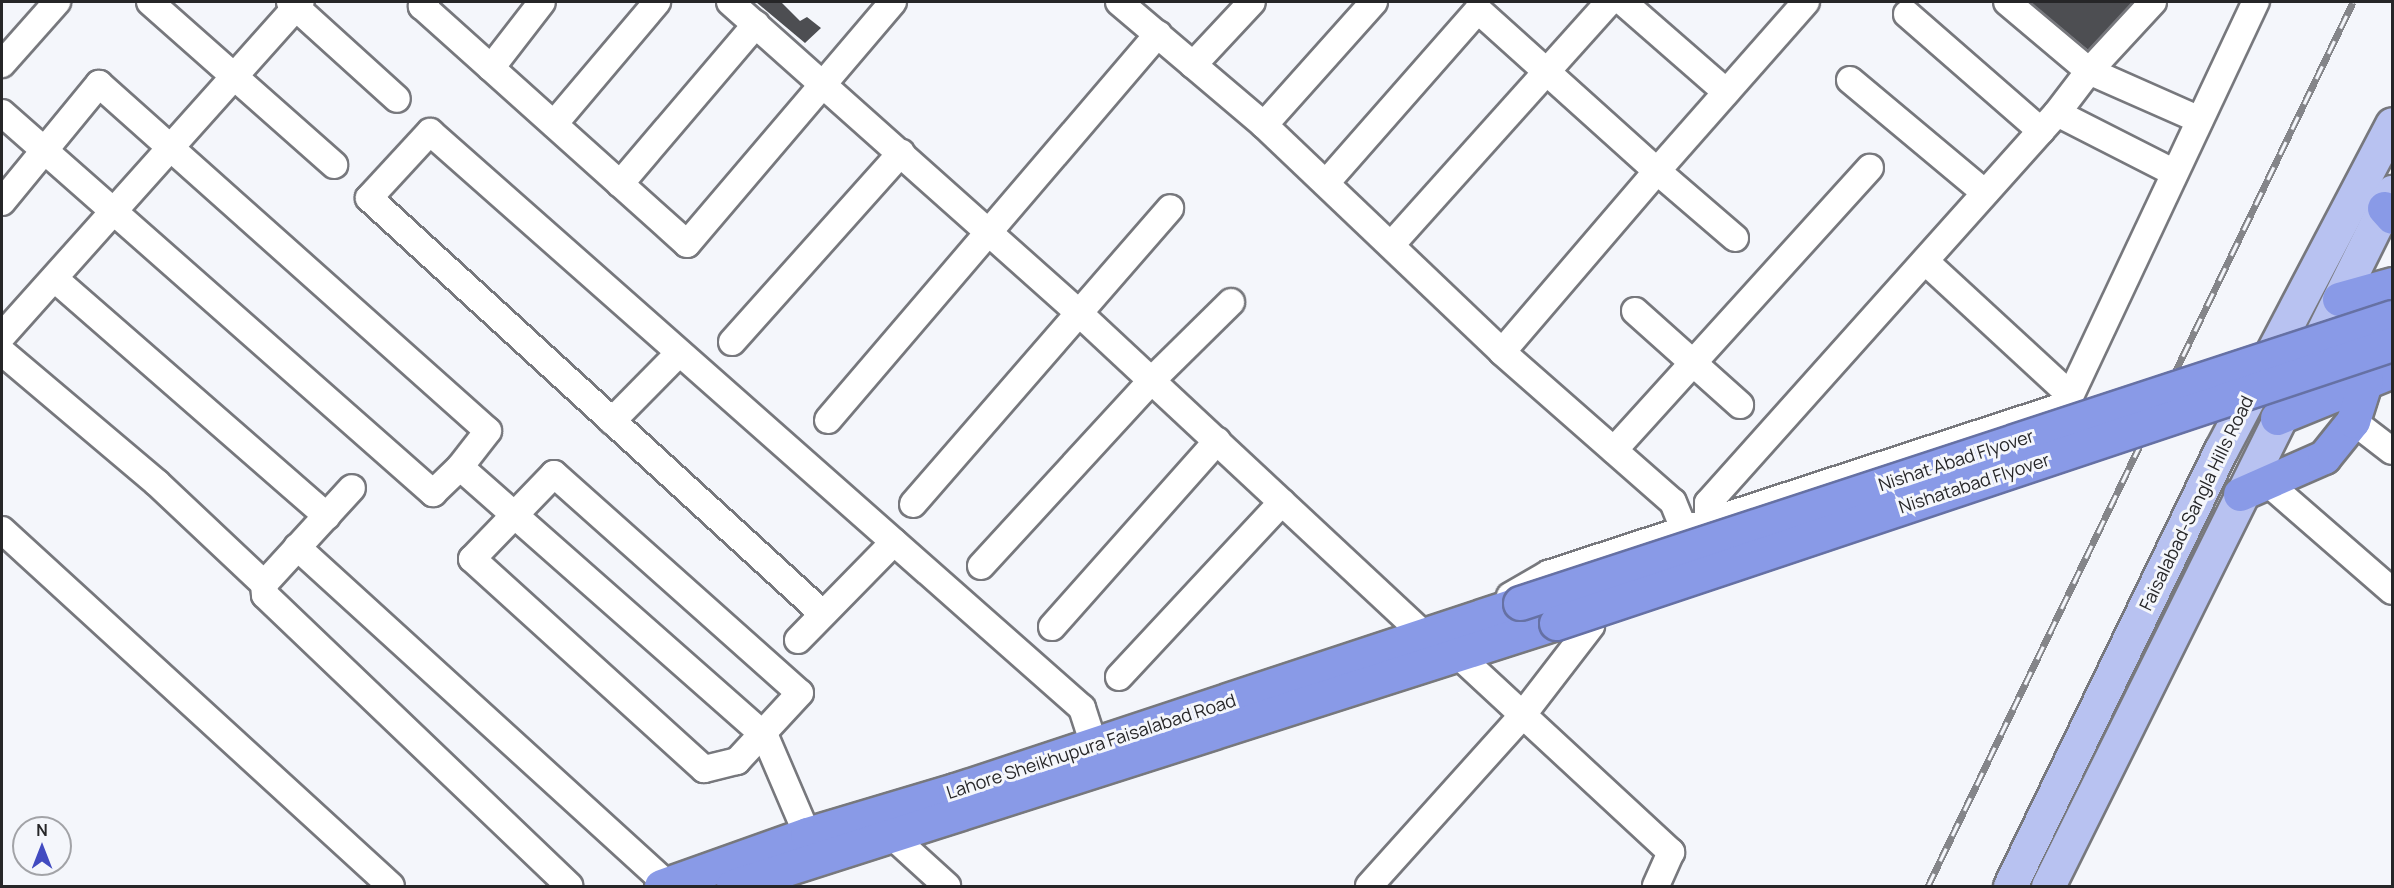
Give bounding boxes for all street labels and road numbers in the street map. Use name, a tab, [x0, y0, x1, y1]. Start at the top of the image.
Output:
street label: Faisalabad-Sangla Hills Road	[2134, 392, 2258, 614]
street label: Nishat Abad Flyover	[1875, 425, 2037, 495]
street label: Nishatabad Flyover	[1896, 448, 2052, 518]
street label: Lahore Sheikhupura Faisalabad Road	[944, 689, 1238, 803]

